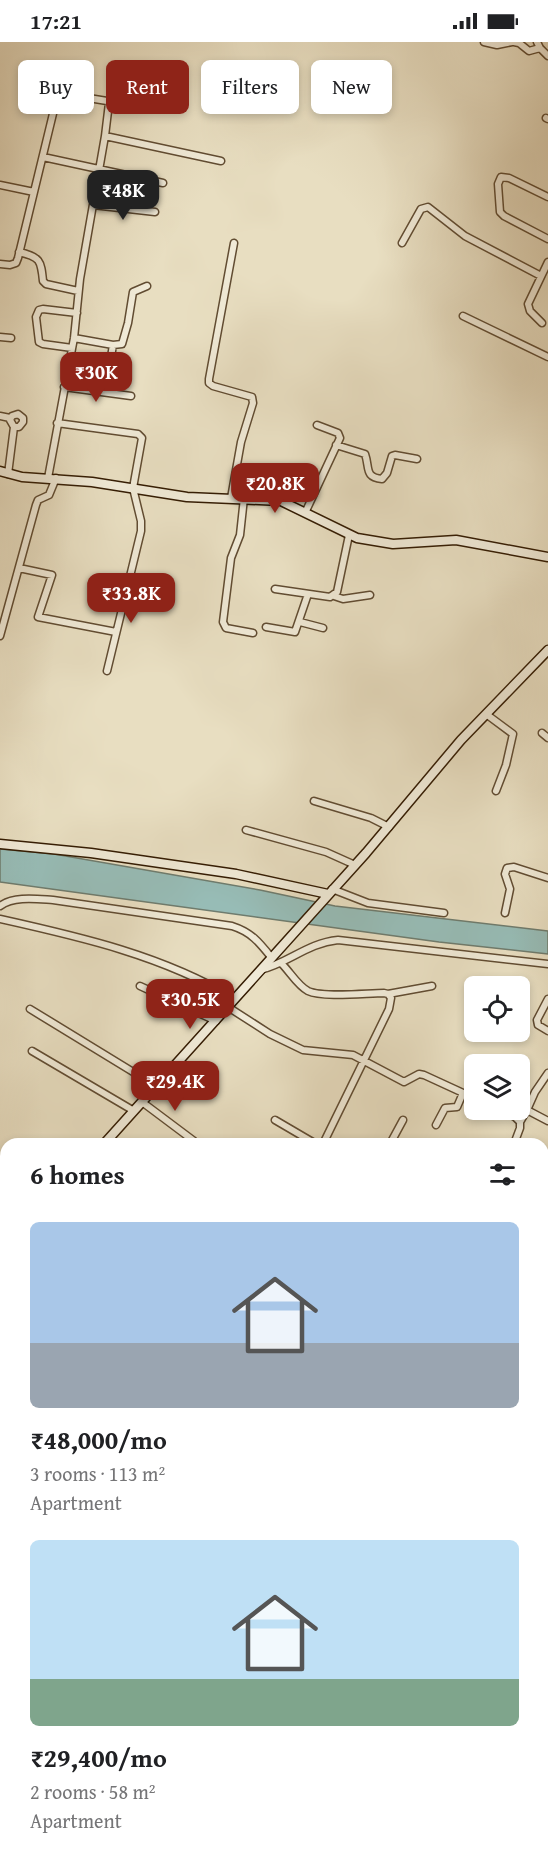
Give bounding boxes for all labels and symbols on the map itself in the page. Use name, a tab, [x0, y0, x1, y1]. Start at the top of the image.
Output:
pin: ₹48K	[87, 170, 159, 221]
pin: ₹30K	[60, 352, 132, 403]
pin: ₹20.8K	[226, 463, 324, 514]
pin: ₹33.8K	[82, 573, 180, 624]
pin: ₹30.5K	[141, 979, 239, 1030]
pin: ₹29.4K	[126, 1061, 224, 1112]

